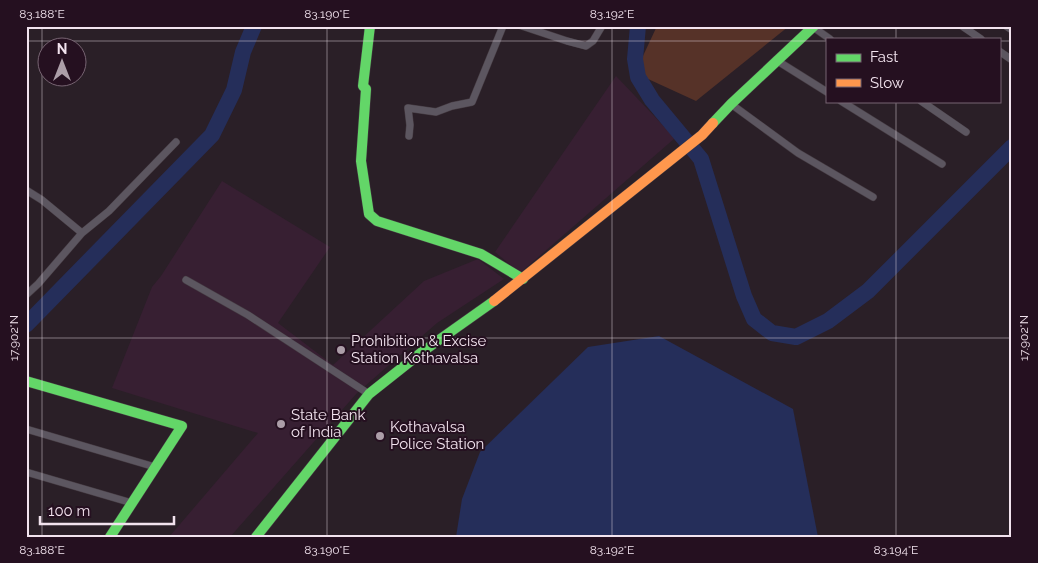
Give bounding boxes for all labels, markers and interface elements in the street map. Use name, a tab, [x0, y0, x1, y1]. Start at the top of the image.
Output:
text: 83.188°E	[19, 7, 65, 21]
text: 83.190°E	[304, 7, 350, 21]
text: 83.192°E	[590, 7, 634, 21]
north arrow	[38, 38, 88, 88]
legend	[826, 38, 1000, 102]
text: N	[57, 41, 67, 57]
text: Fast	[870, 48, 898, 66]
text: Slow	[870, 74, 904, 92]
text: 17.902°N	[7, 315, 21, 361]
text: 17.902°N	[1017, 315, 1031, 361]
place label: Prohibition & Excise Station Kothavalsa	[351, 332, 487, 367]
marker: Prohibition & Excise Station Kothavalsa	[335, 344, 347, 356]
place label: State Bank of India	[291, 406, 366, 441]
marker: State Bank of India	[275, 418, 287, 430]
place label: Kothavalsa Police Station	[390, 418, 484, 453]
marker: Kothavalsa Police Station	[374, 430, 386, 442]
scale bar	[40, 493, 174, 525]
text: 100 m	[48, 502, 90, 520]
text: 83.188°E	[19, 543, 65, 557]
text: 83.190°E	[304, 543, 350, 557]
text: 83.192°E	[590, 543, 634, 557]
text: 83.194°E	[874, 543, 918, 557]

